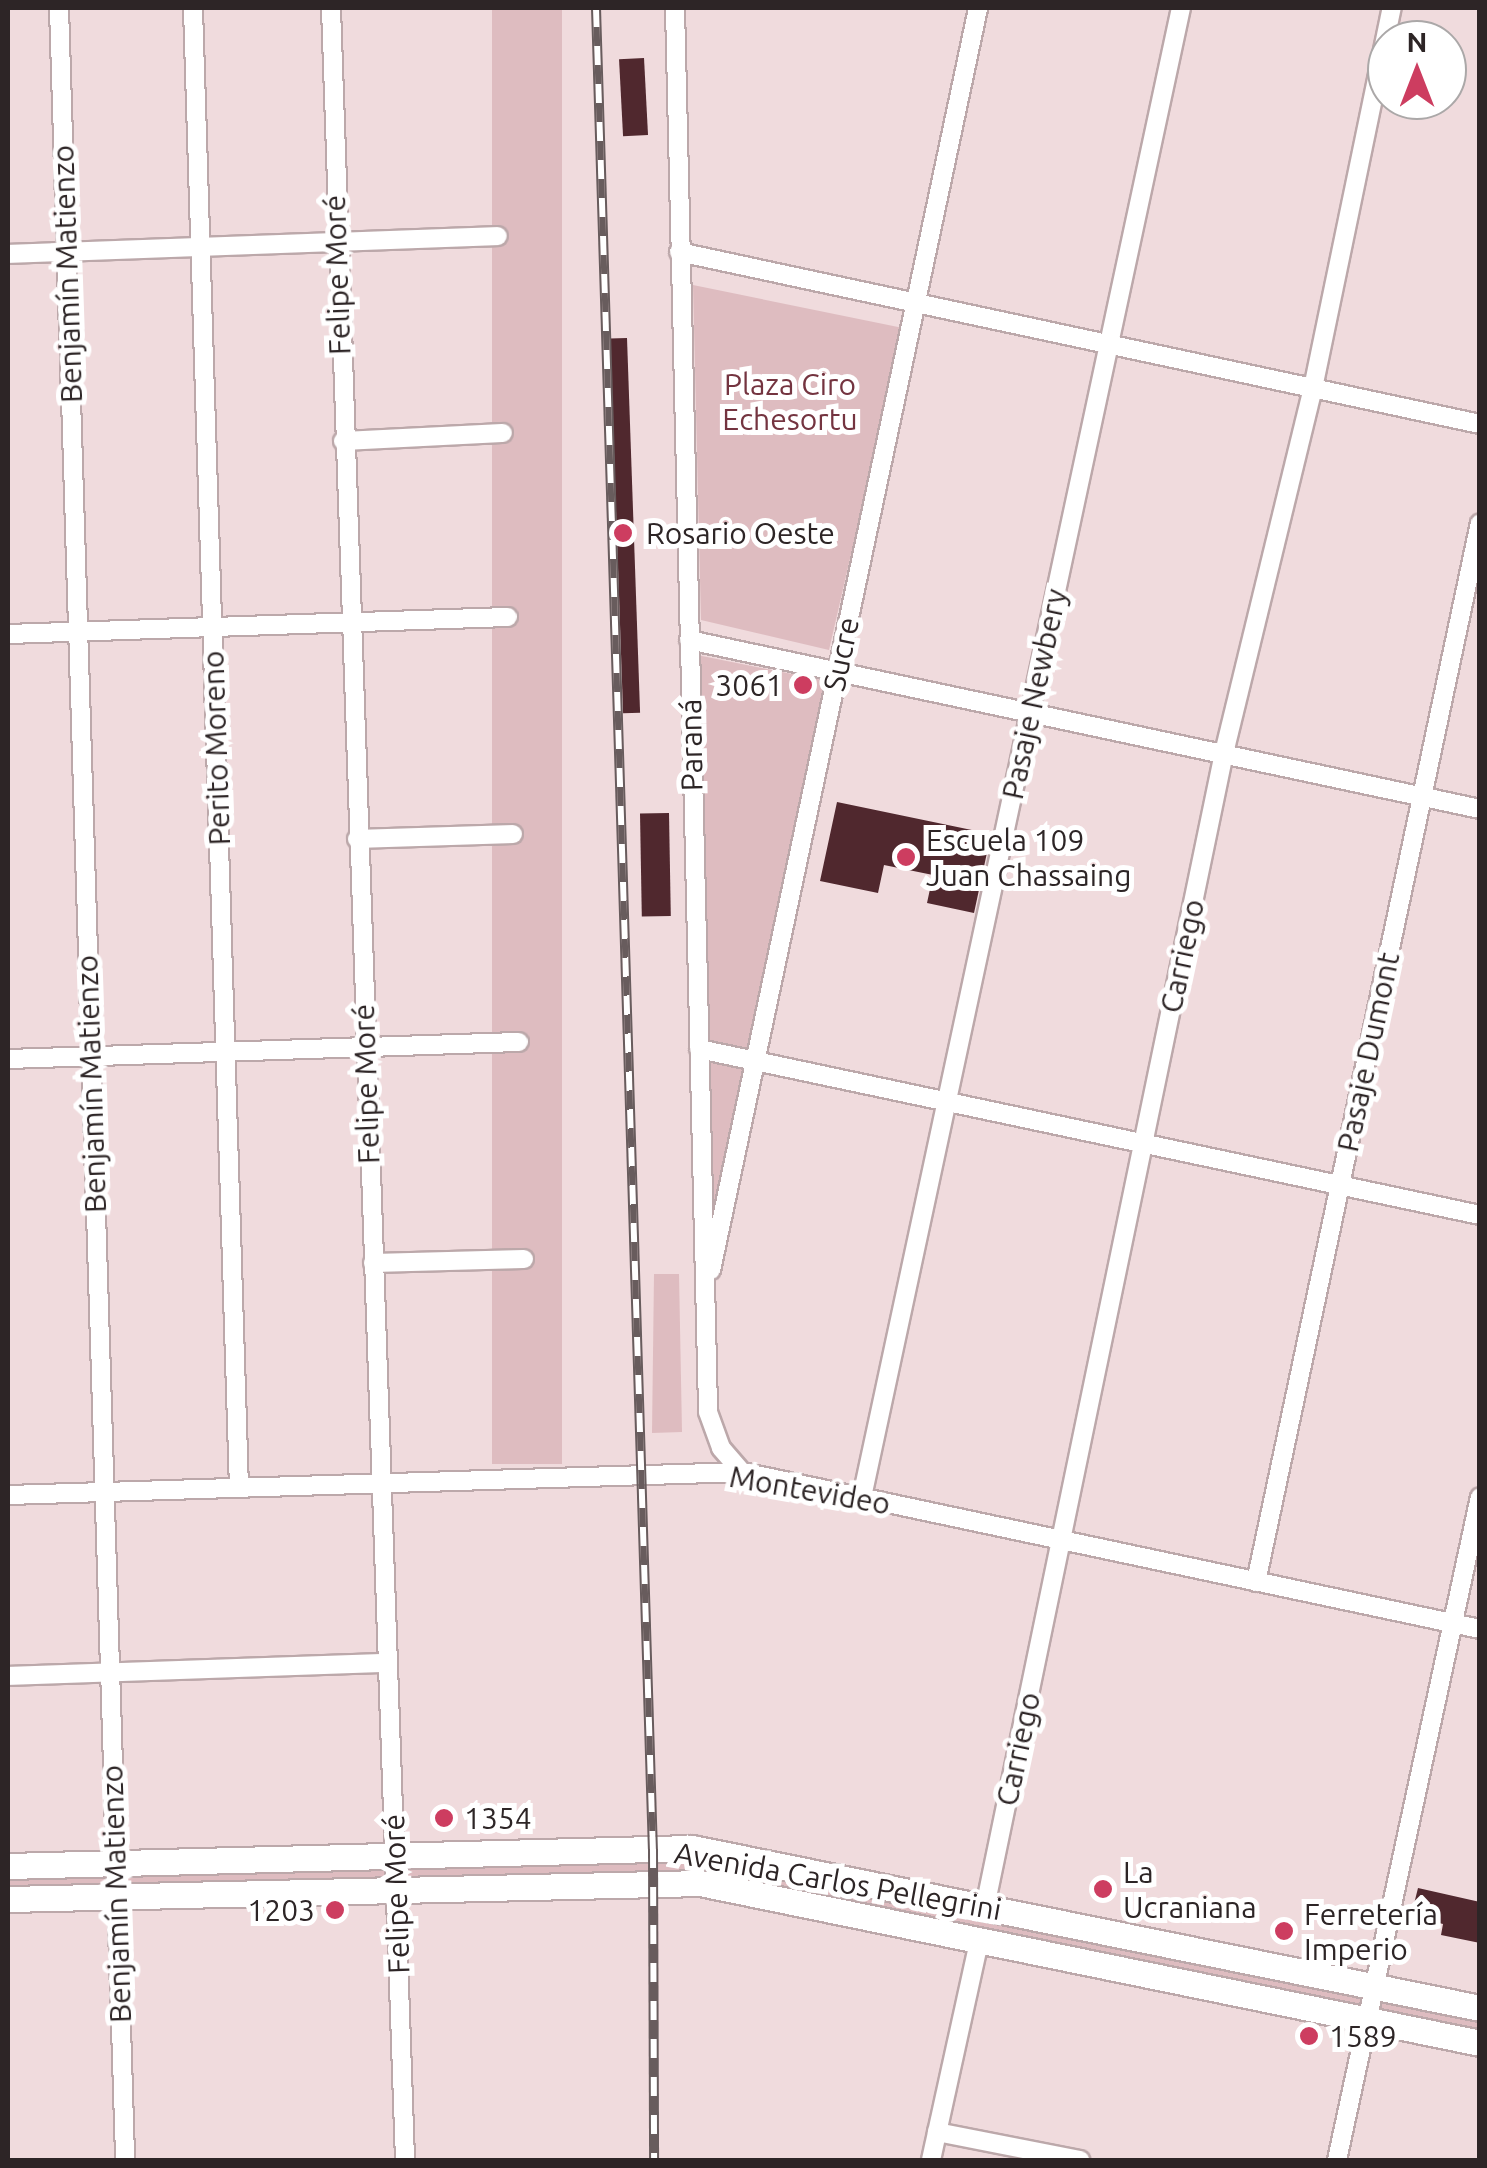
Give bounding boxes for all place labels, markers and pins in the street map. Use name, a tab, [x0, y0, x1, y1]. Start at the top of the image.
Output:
place label: Rosario Oeste	[646, 515, 835, 551]
marker: Rosario Oeste	[610, 520, 636, 546]
place label: 3061	[715, 667, 783, 703]
marker: 3061	[792, 674, 814, 696]
place label: Escuela 109 Juan Chassaing	[926, 822, 1131, 892]
marker: Escuela 109 Juan Chassaing	[895, 846, 917, 868]
place label: 1354	[464, 1800, 532, 1836]
marker: 1354	[433, 1807, 455, 1829]
place label: La Ucraniana	[1123, 1854, 1257, 1924]
marker: La Ucraniana	[1092, 1878, 1114, 1900]
place label: 1203	[247, 1892, 315, 1928]
place label: Ferretería Imperio	[1304, 1896, 1438, 1966]
marker: 1203	[324, 1899, 346, 1921]
marker: Ferretería Imperio	[1273, 1920, 1295, 1942]
place label: 1589	[1329, 2018, 1397, 2054]
marker: 1589	[1298, 2025, 1320, 2047]

